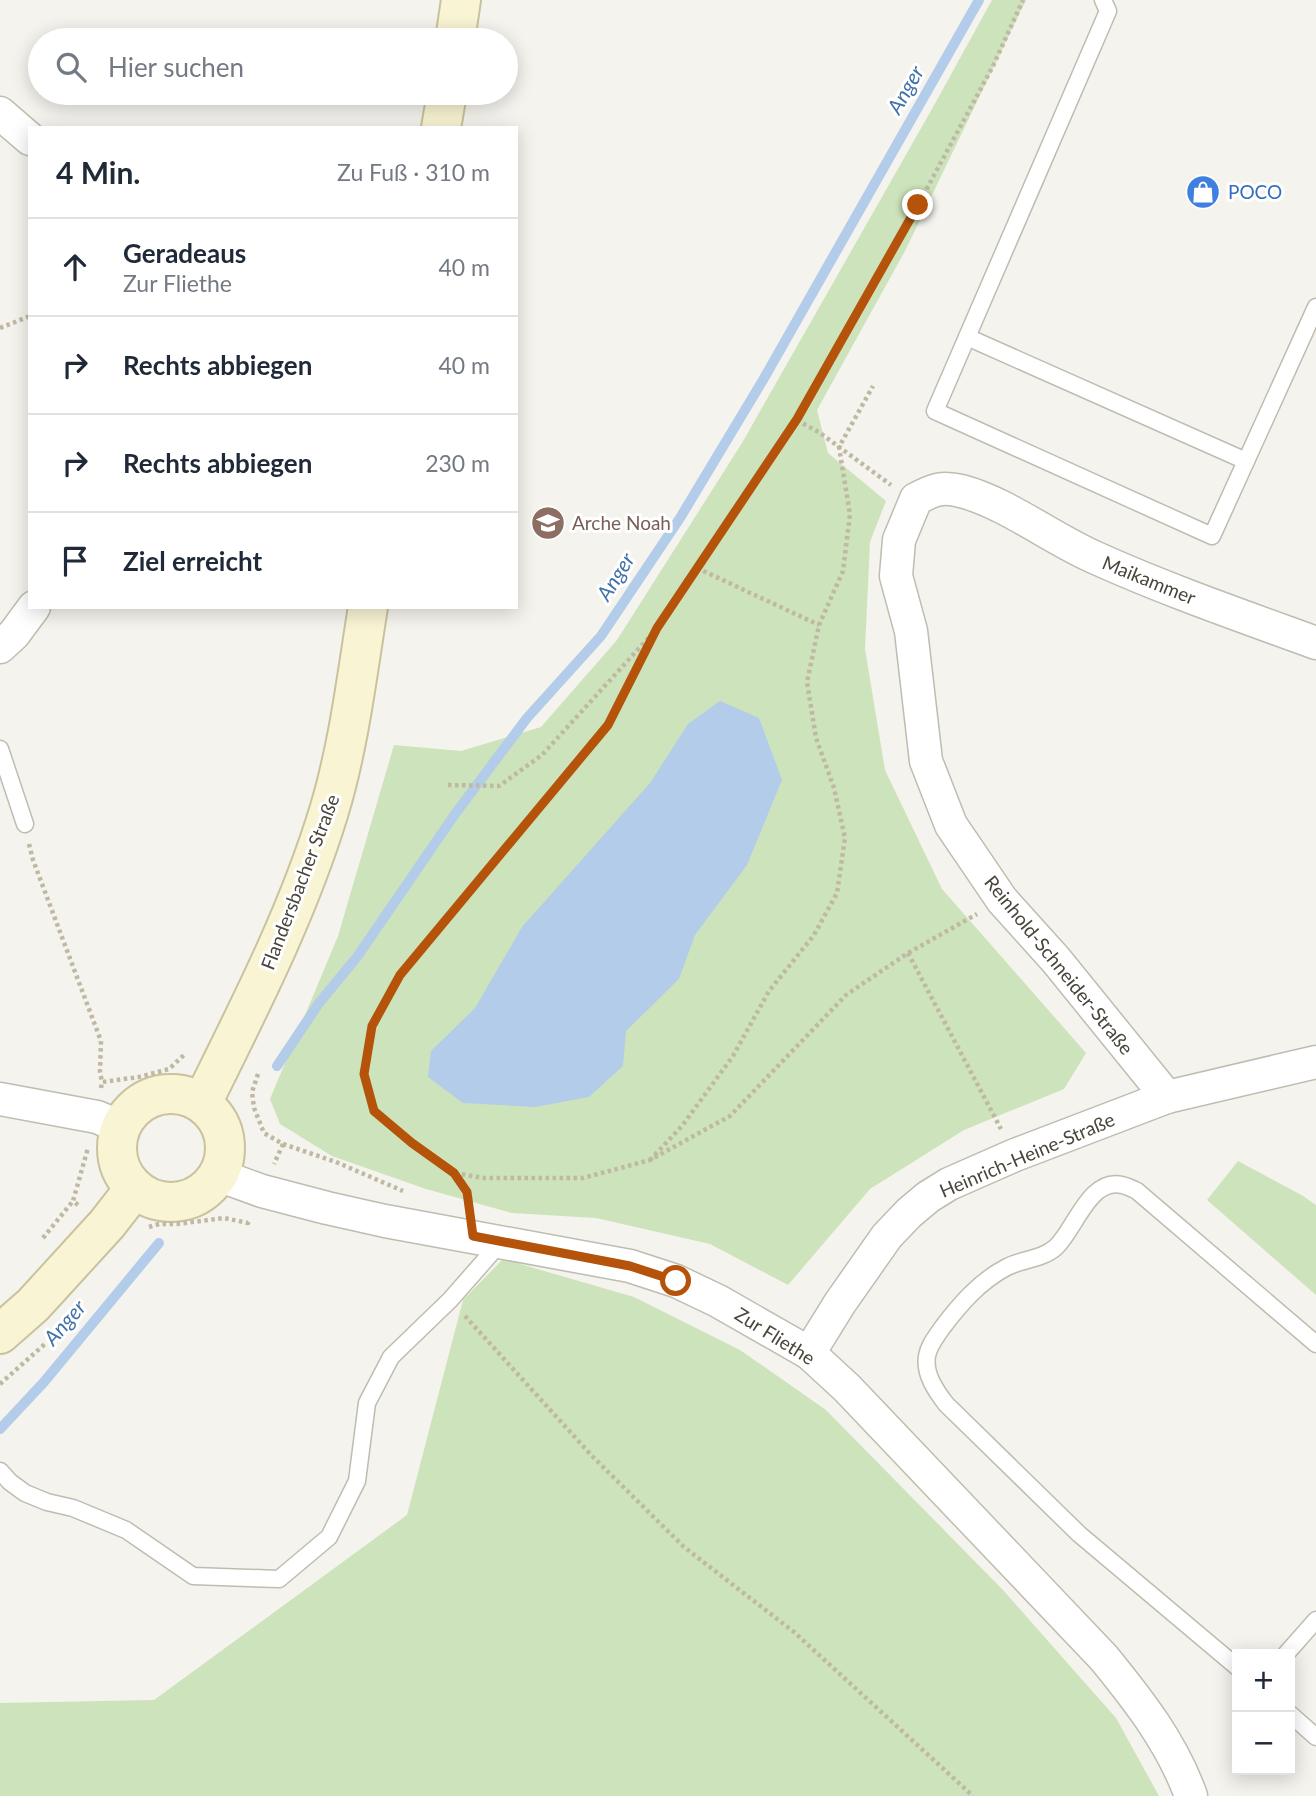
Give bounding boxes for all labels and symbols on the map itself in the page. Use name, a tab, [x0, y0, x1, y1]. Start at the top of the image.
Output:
water label: Anger	[880, 60, 929, 119]
shop icon: POCO	[1184, 173, 1222, 211]
place label: POCO	[1228, 180, 1282, 203]
route end	[902, 189, 933, 220]
school or university icon: Arche Noah	[529, 504, 567, 542]
place label: Arche Noah	[572, 511, 671, 534]
water label: Anger	[590, 547, 639, 606]
street label: Maikammer	[1099, 550, 1199, 609]
street label: Flandersbacher Straße	[255, 791, 344, 973]
street label: Reinhold-Schneider-Straße	[980, 871, 1139, 1059]
street label: Heinrich-Heine-Straße	[936, 1107, 1118, 1202]
route start	[660, 1265, 691, 1296]
water label: Anger	[37, 1294, 91, 1350]
street label: Zur Fliethe	[731, 1302, 820, 1369]

